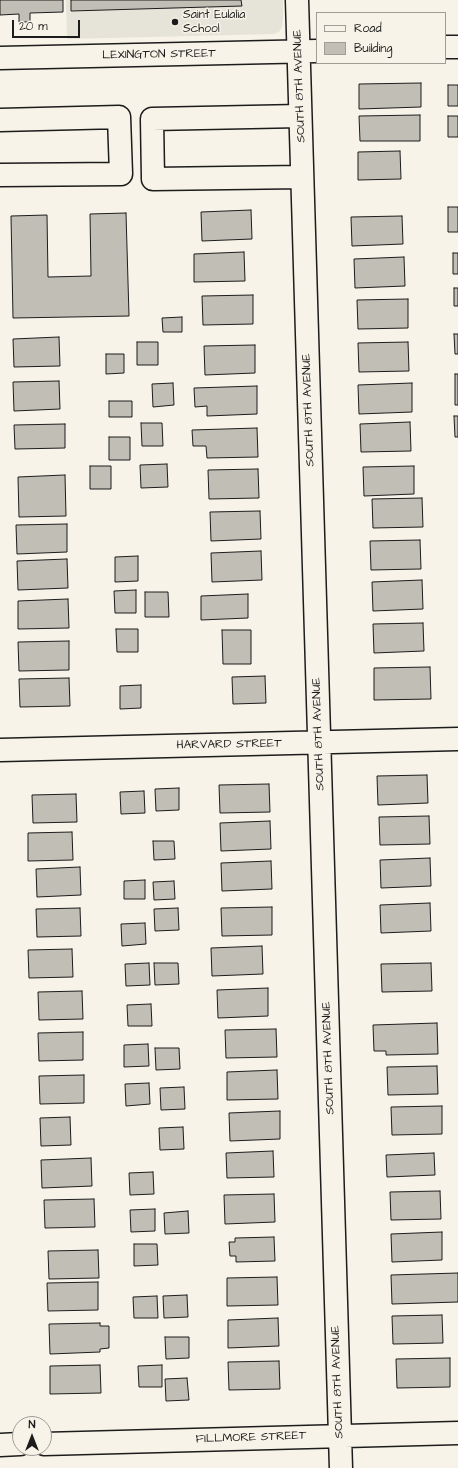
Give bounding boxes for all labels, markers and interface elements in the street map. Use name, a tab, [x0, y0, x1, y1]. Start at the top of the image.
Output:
place label: Saint Eulalia School	[183, 8, 245, 36]
scale bar	[14, 12, 82, 38]
legend	[316, 12, 446, 64]
marker: Saint Eulalia School	[170, 17, 180, 27]
text: 20 m	[19, 18, 48, 35]
text: Road	[354, 20, 382, 37]
street label: SOUTH 8TH AVENUE	[291, 29, 309, 143]
text: Building	[354, 40, 392, 57]
street label: LEXINGTON STREET	[102, 47, 216, 63]
street label: SOUTH 8TH AVENUE	[300, 353, 318, 467]
street label: SOUTH 8TH AVENUE	[310, 677, 328, 791]
street label: HARVARD STREET	[176, 737, 282, 753]
street label: SOUTH 8TH AVENUE	[320, 1001, 338, 1115]
street label: SOUTH 8TH AVENUE	[329, 1325, 347, 1439]
north arrow	[12, 1416, 52, 1456]
text: N	[29, 1417, 35, 1432]
street label: FILLMORE STREET	[195, 1429, 307, 1447]

